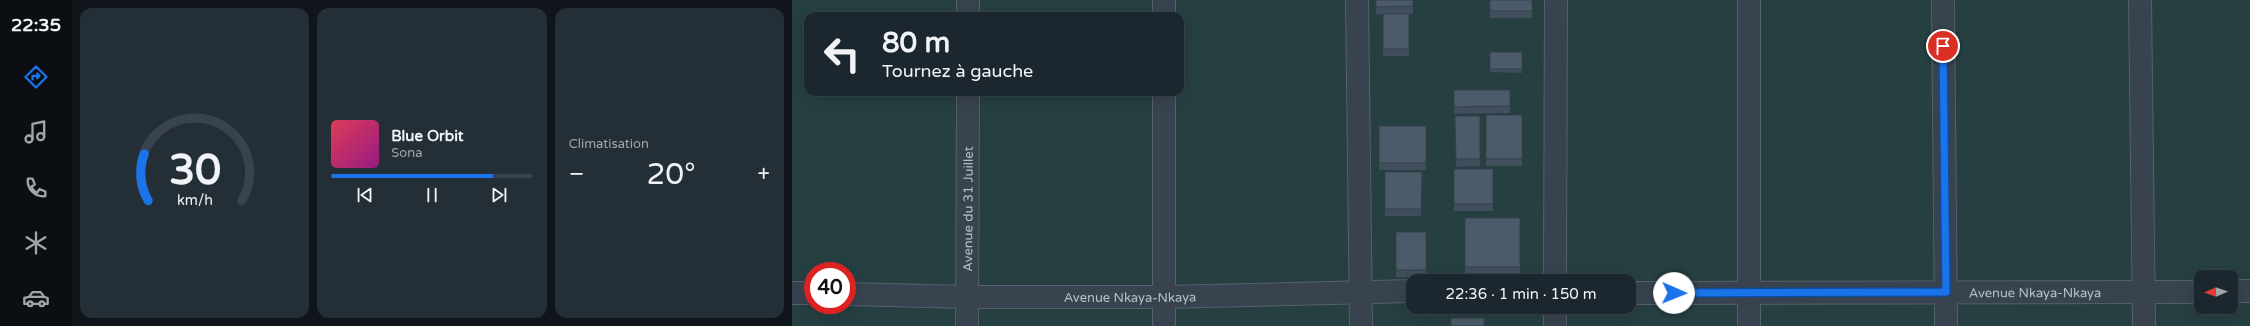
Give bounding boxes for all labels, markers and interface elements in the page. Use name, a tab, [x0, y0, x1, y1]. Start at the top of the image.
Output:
text: 22:35	[11, 14, 61, 36]
text: 80 m	[882, 26, 950, 60]
icon: left	[816, 28, 868, 80]
pin	[1926, 29, 1960, 63]
icon: arrive	[1932, 35, 1954, 57]
text: Tournez à gauche	[882, 60, 1033, 82]
icon: directions	[22, 63, 50, 91]
icon: music	[22, 118, 50, 146]
text: Blue Orbit	[391, 127, 464, 145]
text: Climatisation	[569, 136, 649, 152]
text: Sona	[391, 145, 422, 161]
text: 30	[169, 146, 221, 196]
street label: Avenue du 31 Juillet	[960, 146, 977, 272]
text: 20°	[646, 156, 695, 193]
text: −	[569, 161, 584, 187]
text: +	[758, 161, 770, 187]
icon: phone	[22, 174, 50, 202]
icon: previous	[354, 184, 376, 206]
icon: pause	[421, 184, 443, 206]
icon: next	[488, 184, 510, 206]
text: km/h	[177, 192, 213, 209]
icon: climate	[22, 229, 50, 257]
speed limit sign: 40	[804, 262, 856, 314]
north arrow	[2194, 270, 2238, 314]
map controls	[2194, 270, 2238, 314]
position arrow	[1653, 272, 1695, 314]
icon: car	[22, 284, 50, 312]
text: 22:36 · 1 min · 150 m	[1446, 285, 1596, 303]
street label: Avenue Nkaya-Nkaya	[1969, 285, 2101, 301]
street label: Avenue Nkaya-Nkaya	[1064, 289, 1197, 306]

